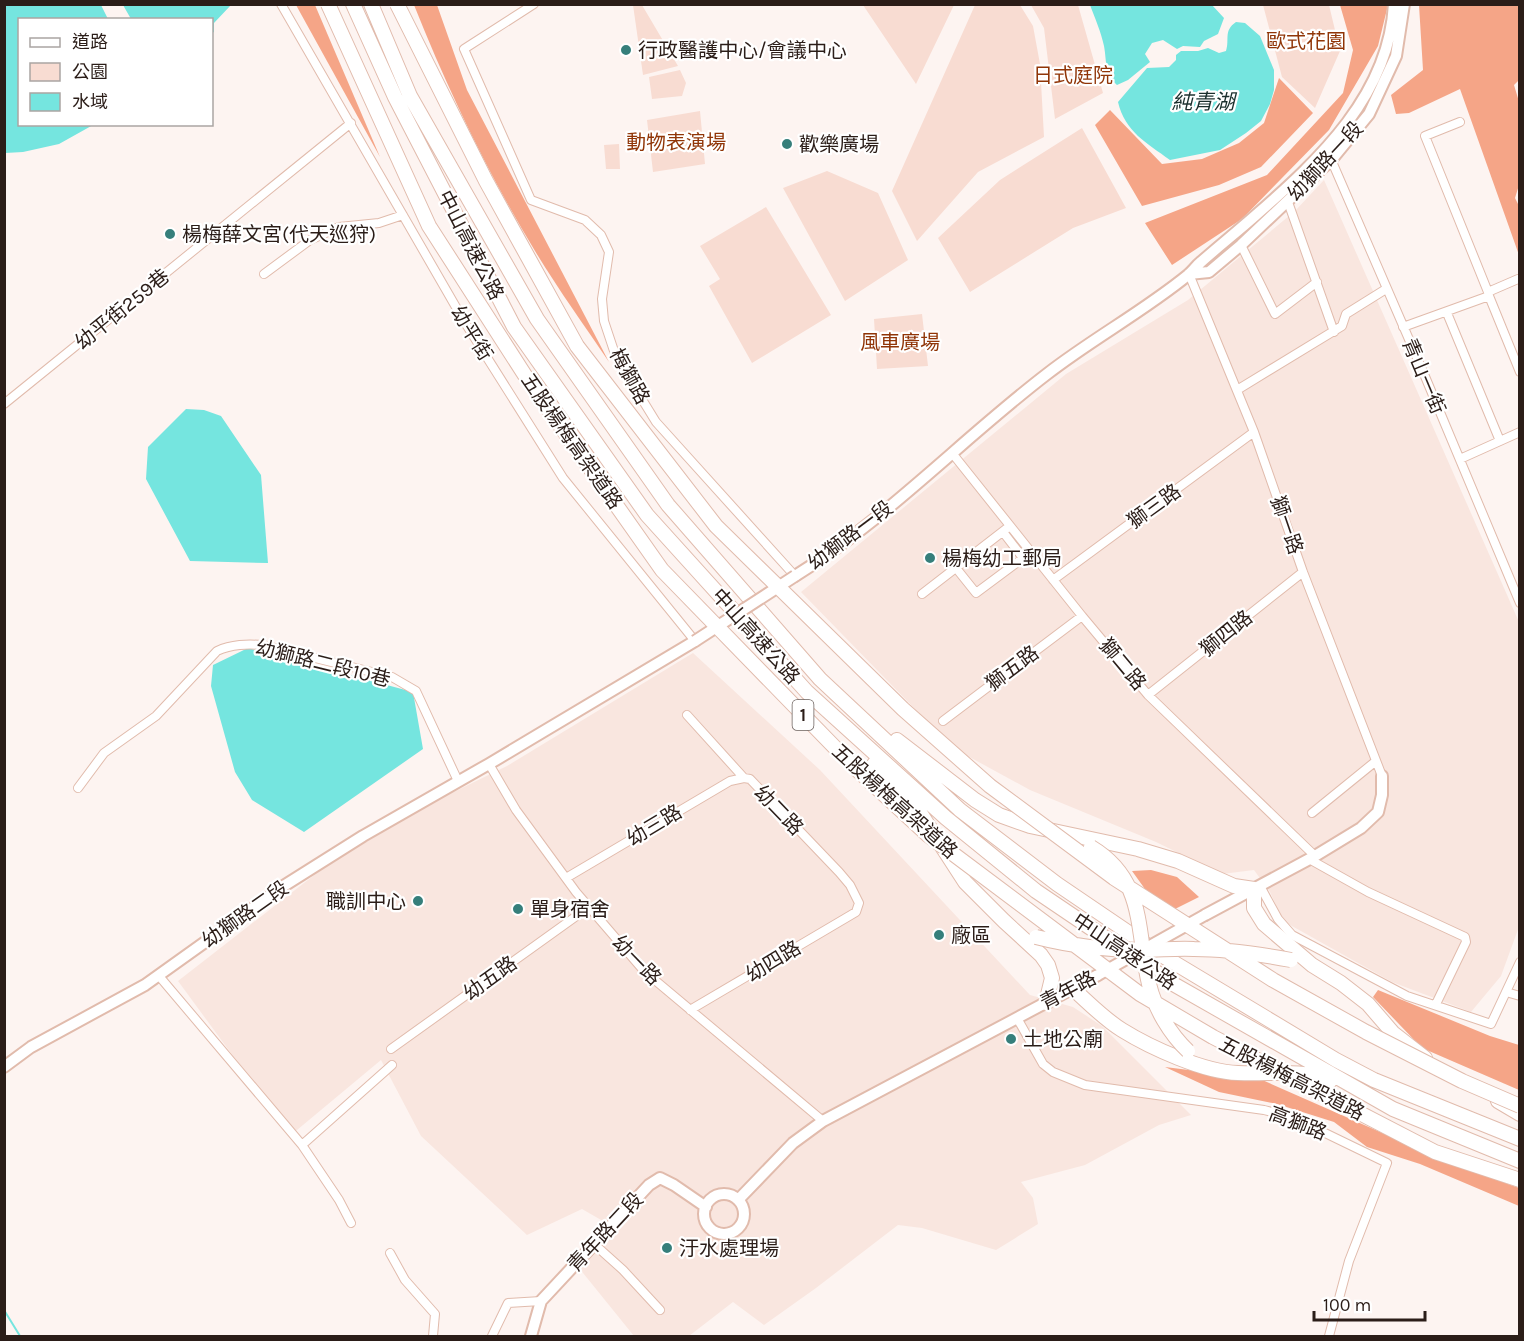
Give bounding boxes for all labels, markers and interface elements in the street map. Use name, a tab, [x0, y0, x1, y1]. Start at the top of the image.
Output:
legend	[18, 18, 213, 126]
park label: 歐式花園	[1266, 30, 1346, 53]
text: 道路	[72, 31, 108, 53]
place label: 行政醫護中心/會議中心	[638, 39, 847, 62]
marker: 行政醫護中心/會議中心	[619, 43, 633, 57]
text: 公園	[72, 61, 108, 83]
park label: 日式庭院	[1033, 64, 1113, 87]
water label: 純青湖	[1172, 90, 1237, 114]
text: 水域	[72, 91, 108, 113]
street label: 幼獅路一段	[1283, 117, 1368, 206]
park label: 動物表演場	[626, 131, 726, 154]
place label: 歡樂廣場	[799, 133, 879, 156]
marker: 歡樂廣場	[780, 137, 794, 151]
street label: 中山高速公路	[433, 187, 508, 304]
place label: 楊梅薛文宮(代天巡狩)	[182, 223, 376, 246]
marker: 楊梅薛文宮(代天巡狩)	[163, 227, 177, 241]
street label: 幼平街259巷	[71, 264, 174, 354]
street label: 幼平街	[446, 302, 497, 365]
park label: 風車廣場	[860, 331, 940, 354]
street label: 青山一街	[1397, 335, 1450, 418]
street label: 梅獅路	[605, 344, 654, 408]
street label: 五股楊梅高架道路	[516, 369, 627, 513]
street label: 獅三路	[1123, 479, 1185, 533]
street label: 獅一路	[1266, 493, 1307, 557]
street label: 幼獅路一段	[803, 496, 897, 575]
place label: 楊梅幼工郵局	[942, 547, 1062, 570]
marker: 楊梅幼工郵局	[923, 551, 937, 565]
street label: 中山高速公路	[707, 584, 804, 689]
street label: 獅四路	[1196, 606, 1257, 661]
street label: 獅二路	[1095, 634, 1151, 695]
street label: 幼獅路二段10巷	[253, 636, 393, 691]
street label: 獅五路	[981, 641, 1043, 696]
road number: 1	[792, 700, 814, 730]
street label: 五股楊梅高架道路	[828, 739, 962, 863]
street label: 幼二路	[750, 781, 808, 840]
street label: 幼三路	[623, 800, 686, 851]
street label: 幼獅路二段	[198, 876, 293, 953]
place label: 職訓中心	[326, 890, 406, 913]
marker: 職訓中心	[411, 894, 425, 908]
place label: 單身宿舍	[530, 898, 610, 921]
marker: 單身宿舍	[511, 902, 525, 916]
street label: 中山高速公路	[1069, 908, 1181, 995]
place label: 廠區	[951, 924, 991, 947]
marker: 廠區	[932, 928, 946, 942]
street label: 幼一路	[608, 931, 666, 990]
street label: 幼四路	[742, 936, 805, 987]
street label: 幼五路	[459, 951, 521, 1005]
street label: 青年路	[1036, 966, 1100, 1015]
place label: 土地公廟	[1023, 1028, 1103, 1051]
marker: 土地公廟	[1004, 1032, 1018, 1046]
street label: 五股楊梅高架道路	[1215, 1032, 1368, 1125]
street label: 高獅路	[1266, 1102, 1330, 1145]
street label: 青年路二段	[563, 1188, 648, 1277]
place label: 汙水處理場	[679, 1237, 779, 1260]
marker: 汙水處理場	[660, 1241, 674, 1255]
scale bar	[1314, 1284, 1425, 1322]
text: 100 m	[1323, 1294, 1371, 1316]

